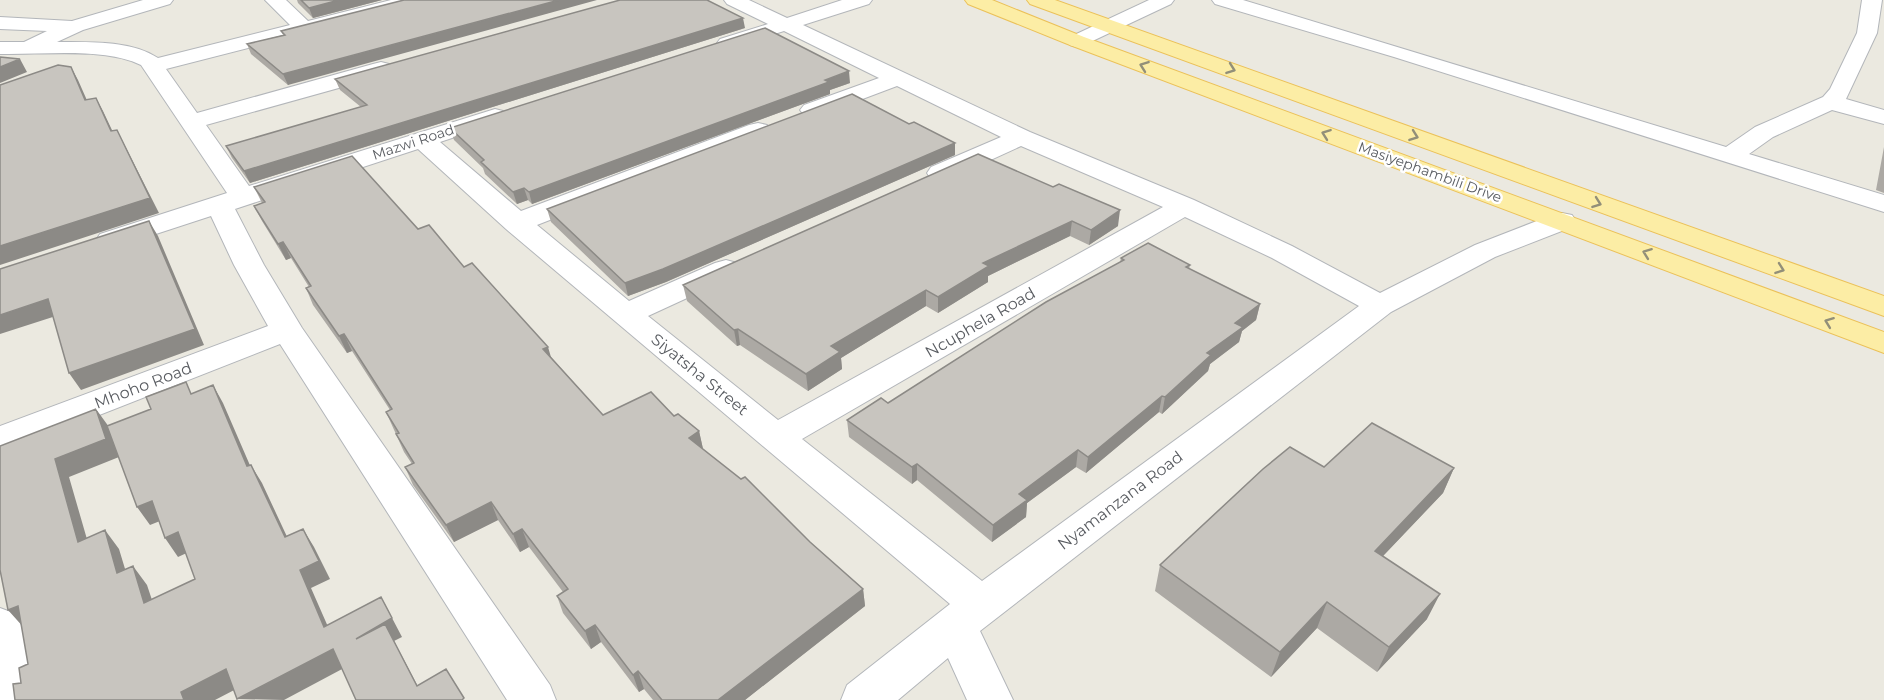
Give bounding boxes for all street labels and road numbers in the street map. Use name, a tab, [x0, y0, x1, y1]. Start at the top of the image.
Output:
street label: Mazwi Road	[370, 120, 456, 164]
street label: Masiyephambili Drive	[1356, 138, 1504, 206]
street label: Ncuphela Road	[922, 283, 1039, 362]
street label: Siyatsha Street	[647, 330, 752, 420]
street label: Mhoho Road	[92, 358, 195, 413]
street label: Nyamanzana Road	[1054, 447, 1187, 554]

